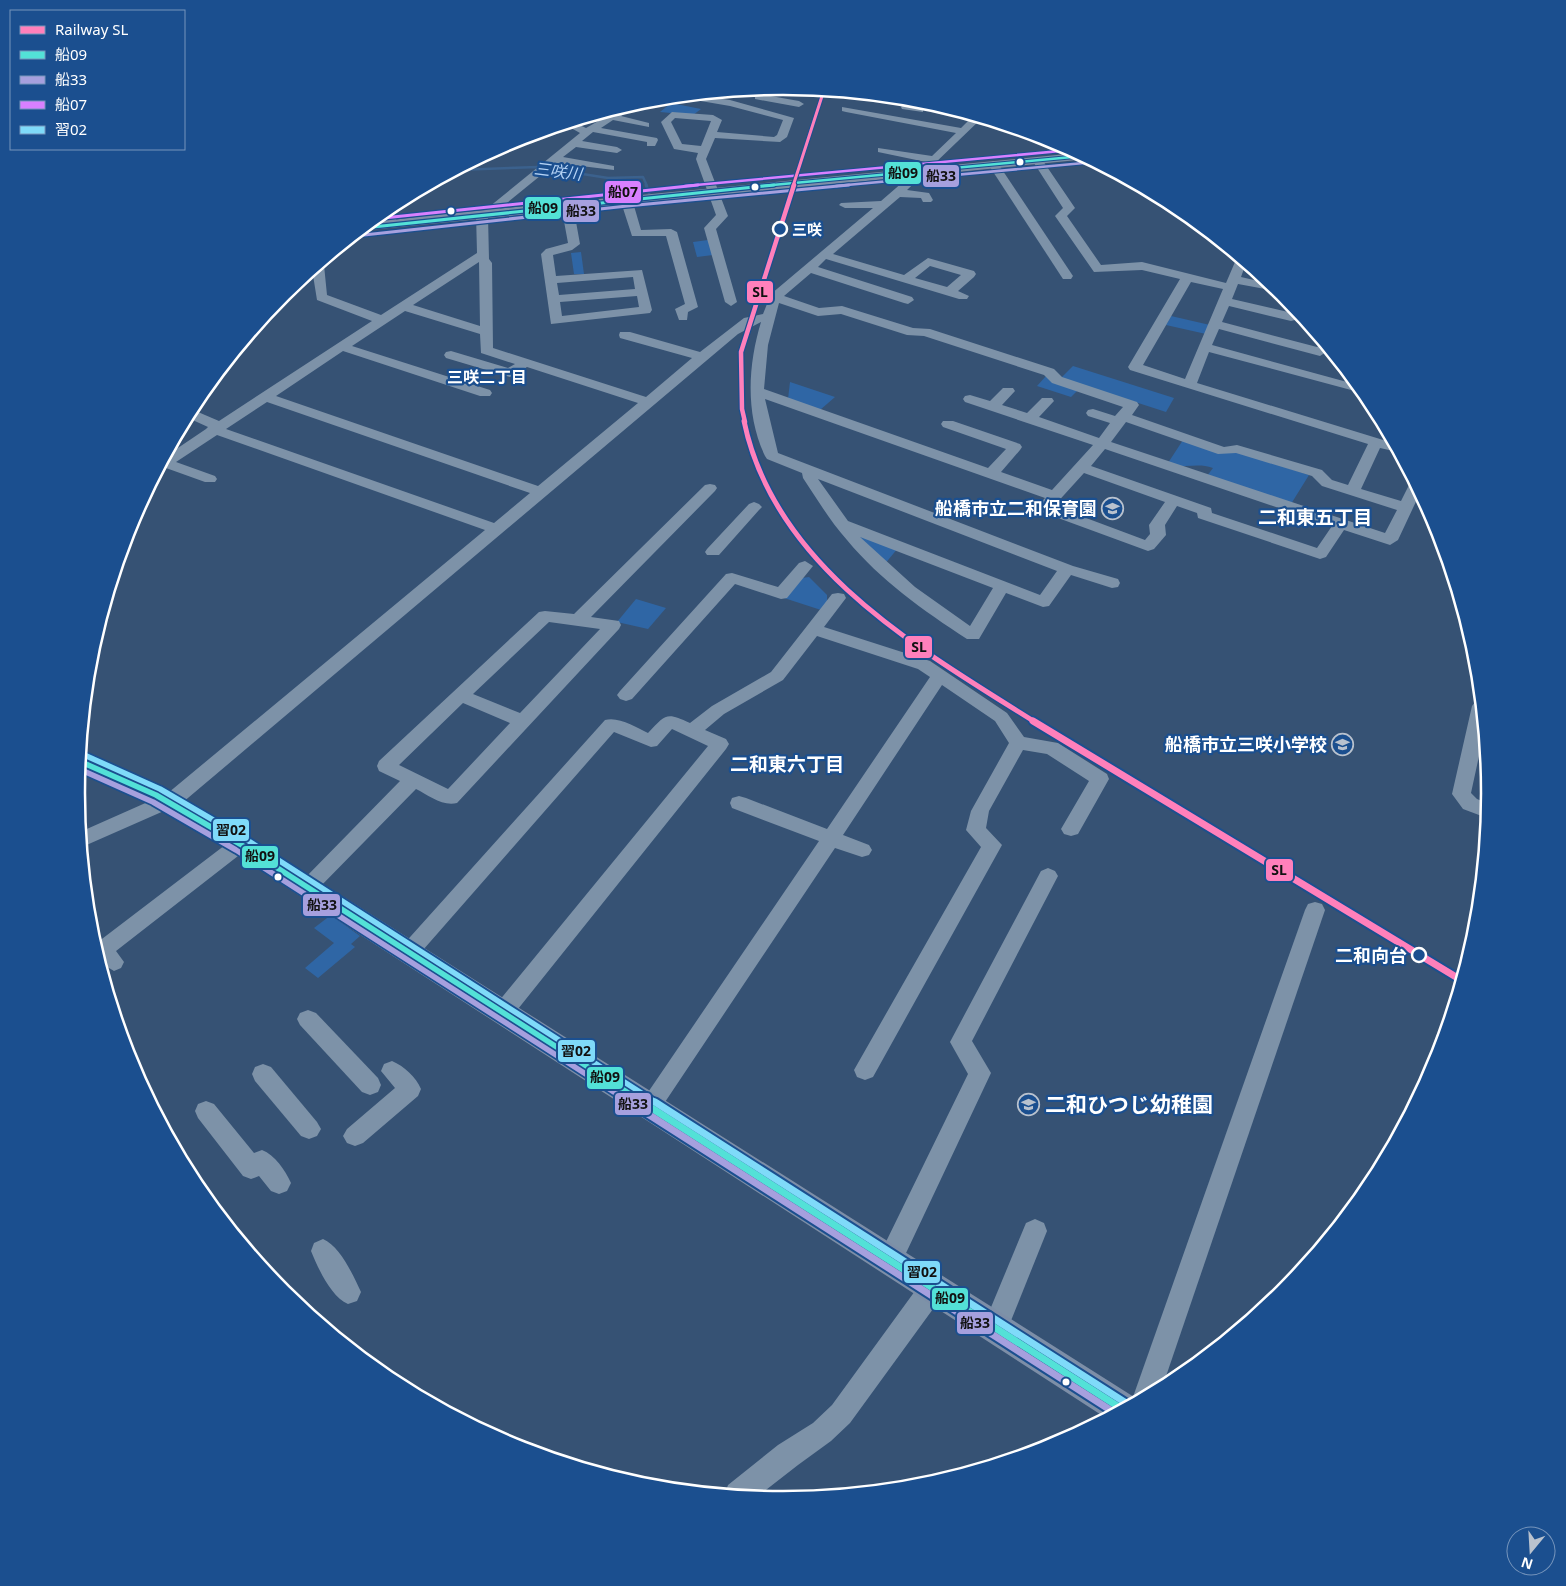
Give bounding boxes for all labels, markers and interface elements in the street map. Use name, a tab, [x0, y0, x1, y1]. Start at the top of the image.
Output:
legend	[10, 10, 185, 150]
text: Railway SL	[55, 19, 128, 39]
text: 船09	[55, 44, 87, 64]
text: 船33	[55, 69, 87, 89]
text: 船07	[55, 94, 87, 114]
text: 習02	[55, 119, 87, 139]
water label: 三咲川	[533, 157, 585, 185]
unlabelled marker	[1015, 157, 1025, 167]
line badge: 船09	[884, 161, 922, 185]
text: 船09	[888, 163, 918, 182]
line badge: 船33	[922, 164, 960, 188]
text: 船33	[926, 166, 956, 185]
line badge: 船07	[604, 180, 642, 204]
text: 船07	[608, 182, 638, 201]
unlabelled marker	[750, 182, 760, 192]
line badge: 船09	[524, 196, 562, 220]
text: 船09	[528, 198, 558, 217]
line badge: 船33	[562, 199, 600, 223]
text: 船33	[566, 201, 596, 220]
unlabelled marker	[446, 206, 456, 216]
place label: 三咲	[792, 219, 822, 239]
marker: 三咲	[772, 221, 788, 237]
line badge: SL	[746, 280, 774, 304]
text: SL	[752, 282, 768, 301]
district label: 三咲二丁目	[447, 366, 527, 388]
place label: 船橋市立二和保育園	[935, 496, 1097, 520]
school or university icon: 船橋市立二和保育園	[1101, 496, 1125, 520]
district label: 二和東五丁目	[1258, 504, 1372, 530]
line badge: SL	[904, 635, 933, 659]
text: SL	[911, 637, 927, 656]
place label: 船橋市立三咲小学校	[1165, 732, 1327, 756]
school or university icon: 船橋市立三咲小学校	[1331, 732, 1355, 756]
district label: 二和東六丁目	[730, 751, 844, 777]
line badge: 習02	[212, 818, 250, 842]
text: 習02	[216, 820, 246, 839]
line badge: 船09	[241, 845, 279, 869]
text: 船09	[245, 846, 275, 865]
line badge: SL	[1265, 858, 1294, 882]
text: SL	[1271, 860, 1287, 879]
unlabelled marker	[273, 872, 283, 882]
line badge: 船33	[302, 893, 341, 917]
text: 船33	[307, 895, 337, 914]
place label: 二和向台	[1335, 943, 1407, 967]
marker: 二和向台	[1411, 947, 1427, 963]
line badge: 習02	[557, 1039, 596, 1063]
text: 習02	[561, 1041, 591, 1060]
line badge: 船09	[586, 1066, 624, 1090]
text: 船09	[590, 1067, 620, 1086]
place label: 二和ひつじ幼稚園	[1045, 1090, 1213, 1118]
line badge: 船33	[614, 1092, 652, 1116]
school or university icon: 二和ひつじ幼稚園	[1017, 1092, 1041, 1116]
text: 船33	[618, 1094, 648, 1113]
line badge: 習02	[903, 1260, 941, 1284]
text: 習02	[907, 1262, 937, 1281]
line badge: 船09	[931, 1287, 969, 1311]
text: 船09	[935, 1288, 965, 1307]
line badge: 船33	[956, 1311, 994, 1335]
text: 船33	[960, 1313, 990, 1332]
unlabelled marker	[1061, 1377, 1071, 1387]
north arrow	[1506, 1526, 1556, 1576]
text: N	[1518, 1553, 1535, 1575]

